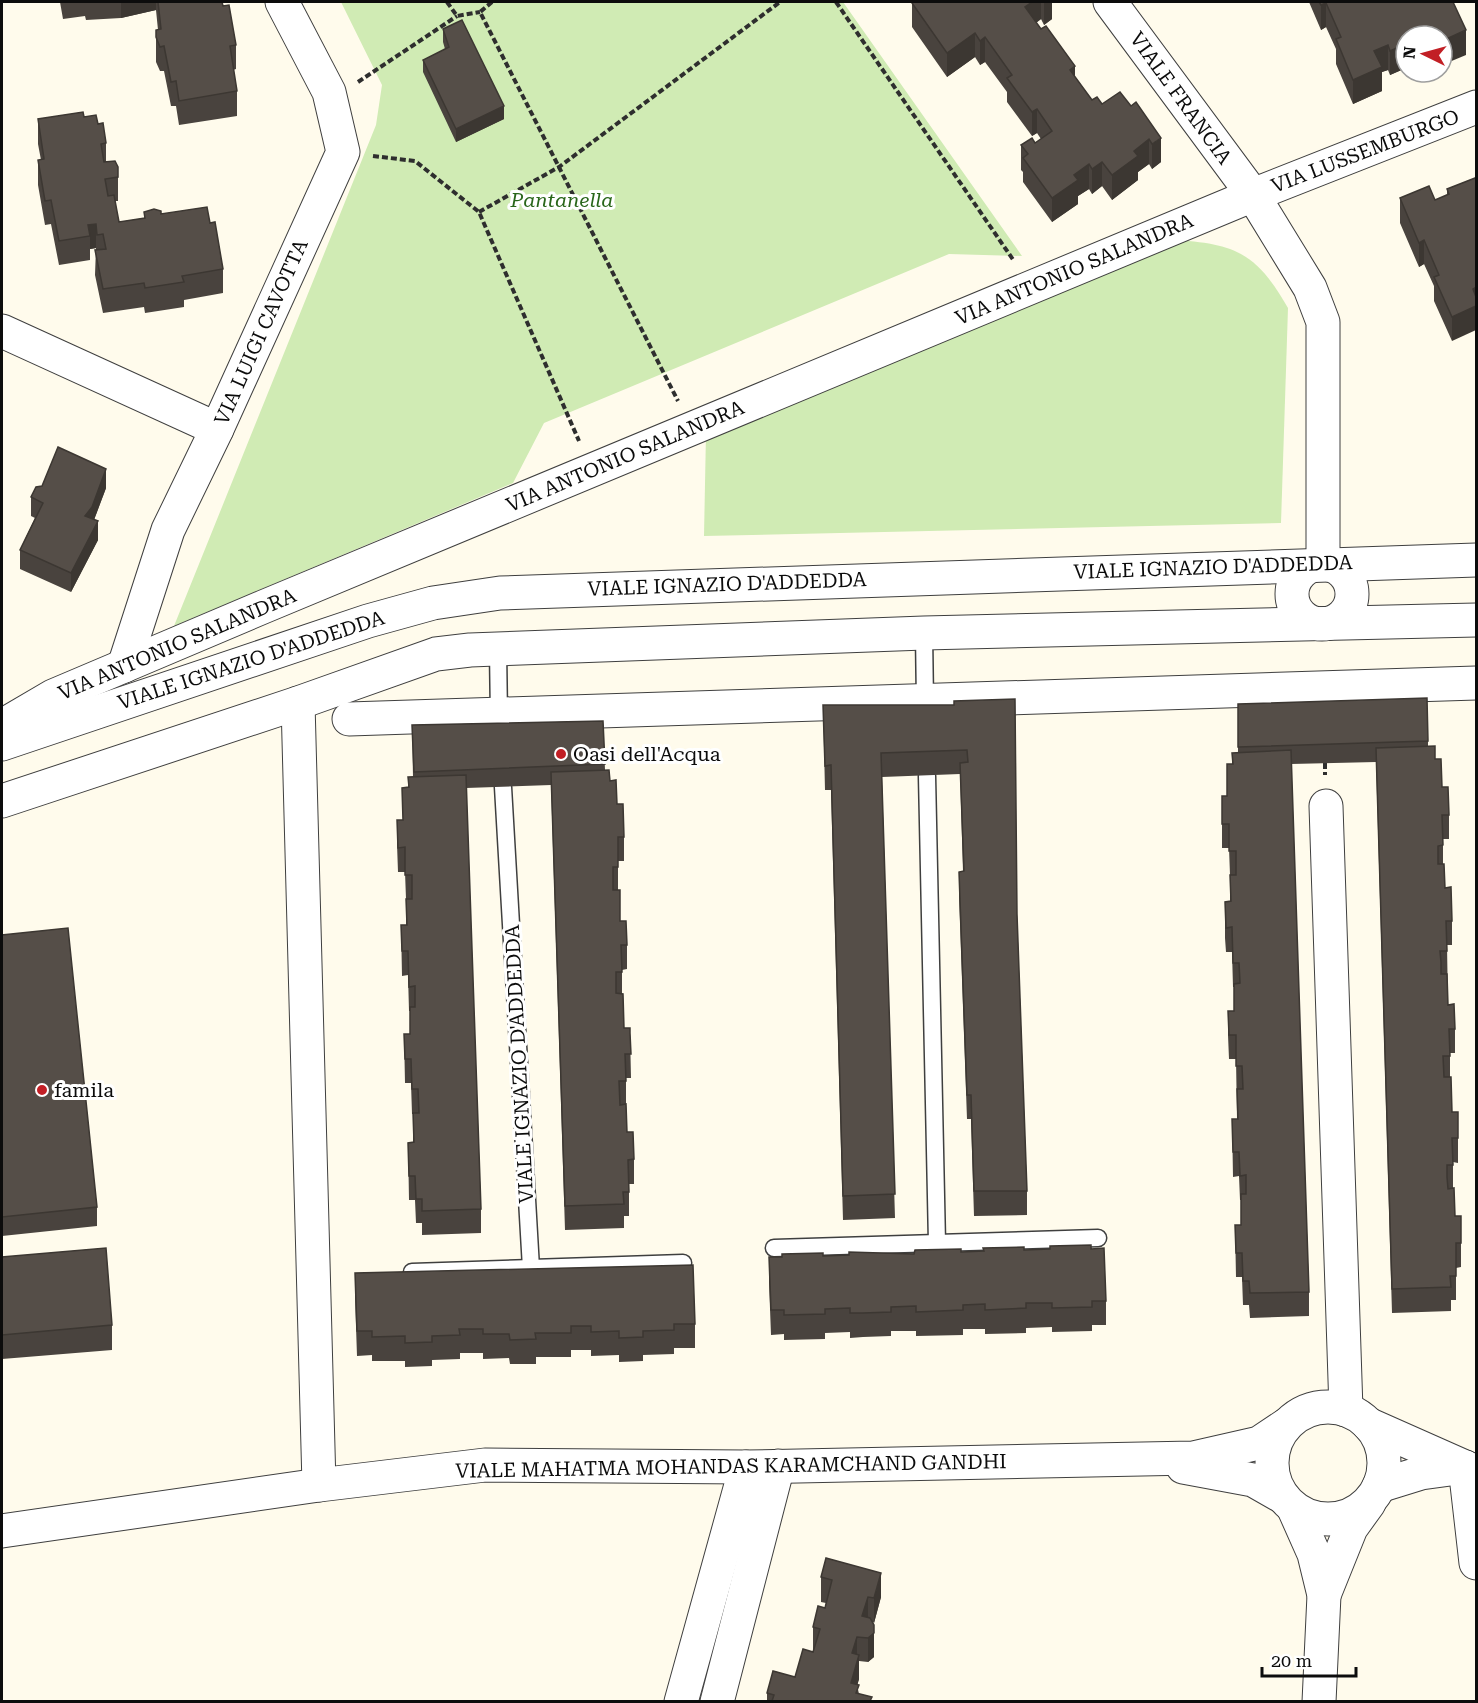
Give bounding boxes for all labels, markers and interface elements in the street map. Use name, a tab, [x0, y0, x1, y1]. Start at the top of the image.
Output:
north arrow	[1394, 24, 1454, 84]
street label: VIALE FRANCIA	[1125, 27, 1237, 169]
text: N	[1400, 46, 1420, 60]
street label: VIA LUSSEMBURGO	[1268, 104, 1462, 198]
park label: Pantanella	[510, 188, 613, 212]
street label: VIA ANTONIO SALANDRA	[951, 208, 1197, 330]
street label: VIA LUIGI CAVOTTA	[209, 235, 313, 429]
street label: VIA ANTONIO SALANDRA	[502, 395, 748, 517]
street label: VIALE IGNAZIO D'ADDEDDA	[1073, 550, 1353, 584]
street label: VIALE IGNAZIO D'ADDEDDA	[587, 567, 867, 601]
street label: VIA ANTONIO SALANDRA	[54, 583, 300, 705]
street label: VIALE IGNAZIO D'ADDEDDA	[115, 605, 387, 715]
place label: Oasi dell'Acqua	[573, 742, 721, 766]
marker: Oasi dell'Acqua	[554, 747, 568, 761]
street label: VIALE IGNAZIO D'ADDEDDA	[500, 924, 538, 1204]
place label: famila	[54, 1078, 114, 1102]
marker: famila	[35, 1083, 49, 1097]
street label: VIALE MAHATMA MOHANDAS KARAMCHAND GANDHI	[455, 1449, 1007, 1483]
scale bar	[1262, 1640, 1356, 1678]
text: 20 m	[1271, 1650, 1312, 1671]

